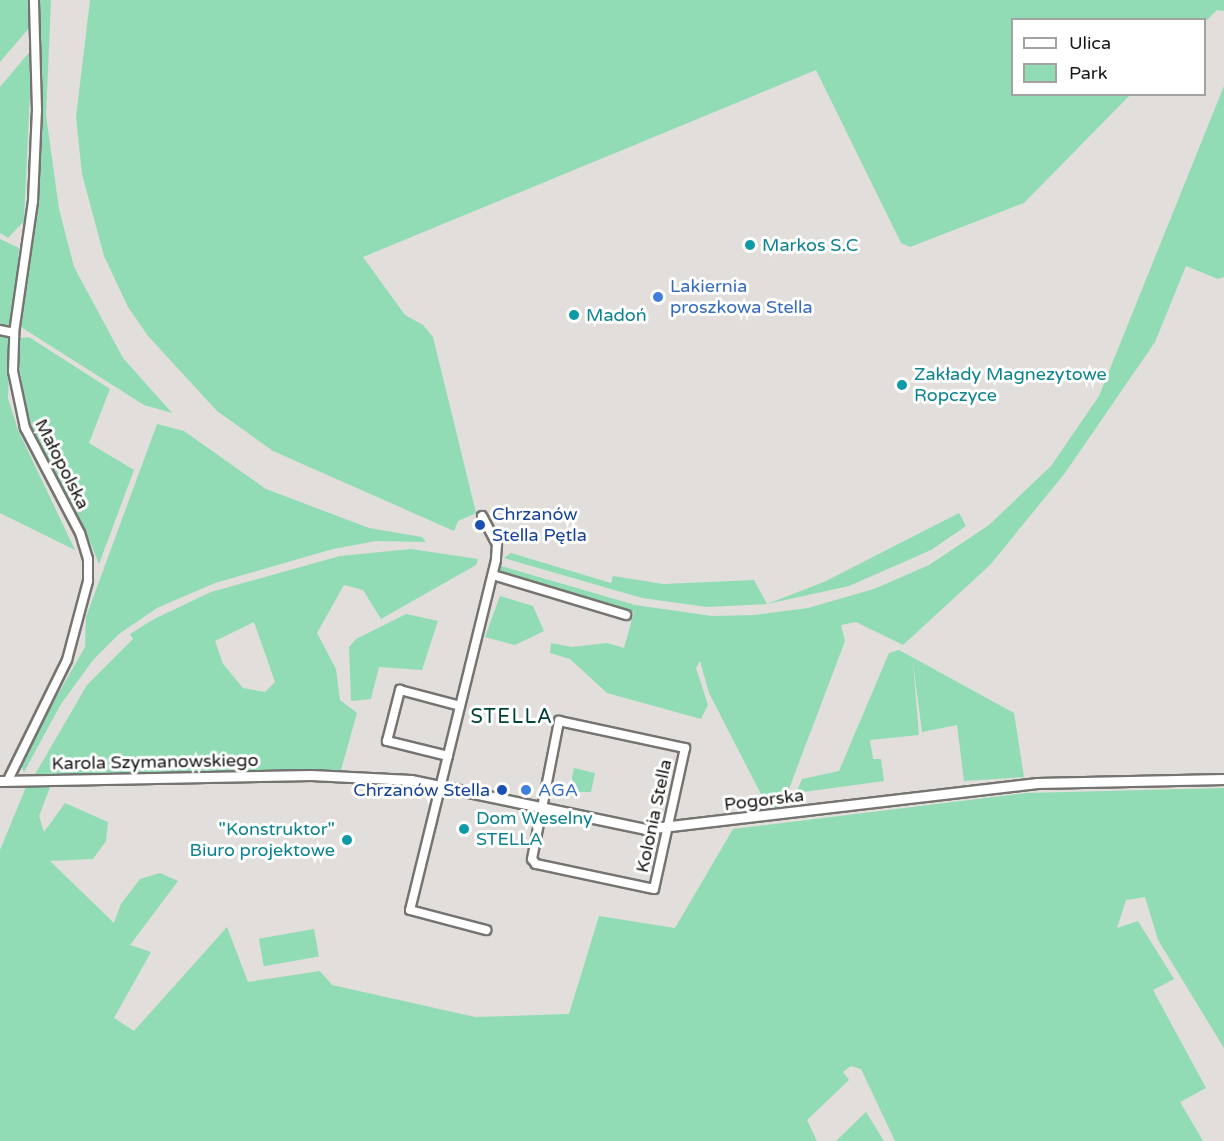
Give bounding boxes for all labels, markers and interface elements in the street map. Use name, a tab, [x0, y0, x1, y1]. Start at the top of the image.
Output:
legend	[1011, 18, 1206, 96]
text: Ulica	[1069, 32, 1111, 54]
text: Park	[1069, 62, 1107, 84]
place label: Markos S.C	[762, 234, 858, 256]
marker: Markos S.C	[743, 238, 757, 252]
place label: Lakiernia proszkowa Stella	[670, 276, 813, 318]
marker: Lakiernia proszkowa Stella	[651, 290, 665, 304]
place label: Madoń	[586, 304, 647, 326]
marker: Madoń	[567, 308, 581, 322]
place label: Zakłady Magnezytowe Ropczyce	[914, 364, 1107, 406]
marker: Zakłady Magnezytowe Ropczyce	[895, 378, 909, 392]
street label: Małopolska	[30, 415, 94, 513]
place label: Chrzanów Stella Pętla	[492, 504, 587, 546]
marker: Chrzanów Stella Pętla	[473, 518, 487, 532]
district label: STELLA	[470, 705, 554, 729]
street label: Karola Szymanowskiego	[51, 749, 259, 775]
street label: Kolonia Stella	[631, 757, 677, 875]
place label: Chrzanów Stella	[353, 779, 490, 801]
place label: AGA	[538, 779, 578, 801]
marker: Chrzanów Stella	[495, 783, 509, 797]
marker: AGA	[519, 783, 533, 797]
street label: Pogorska	[723, 784, 805, 816]
place label: Dom Weselny STELLA	[476, 808, 593, 850]
place label: "Konstruktor" Biuro projektowe	[190, 819, 335, 862]
marker: Dom Weselny STELLA	[457, 822, 471, 836]
marker: "Konstruktor" Biuro projektowe	[340, 833, 354, 847]

